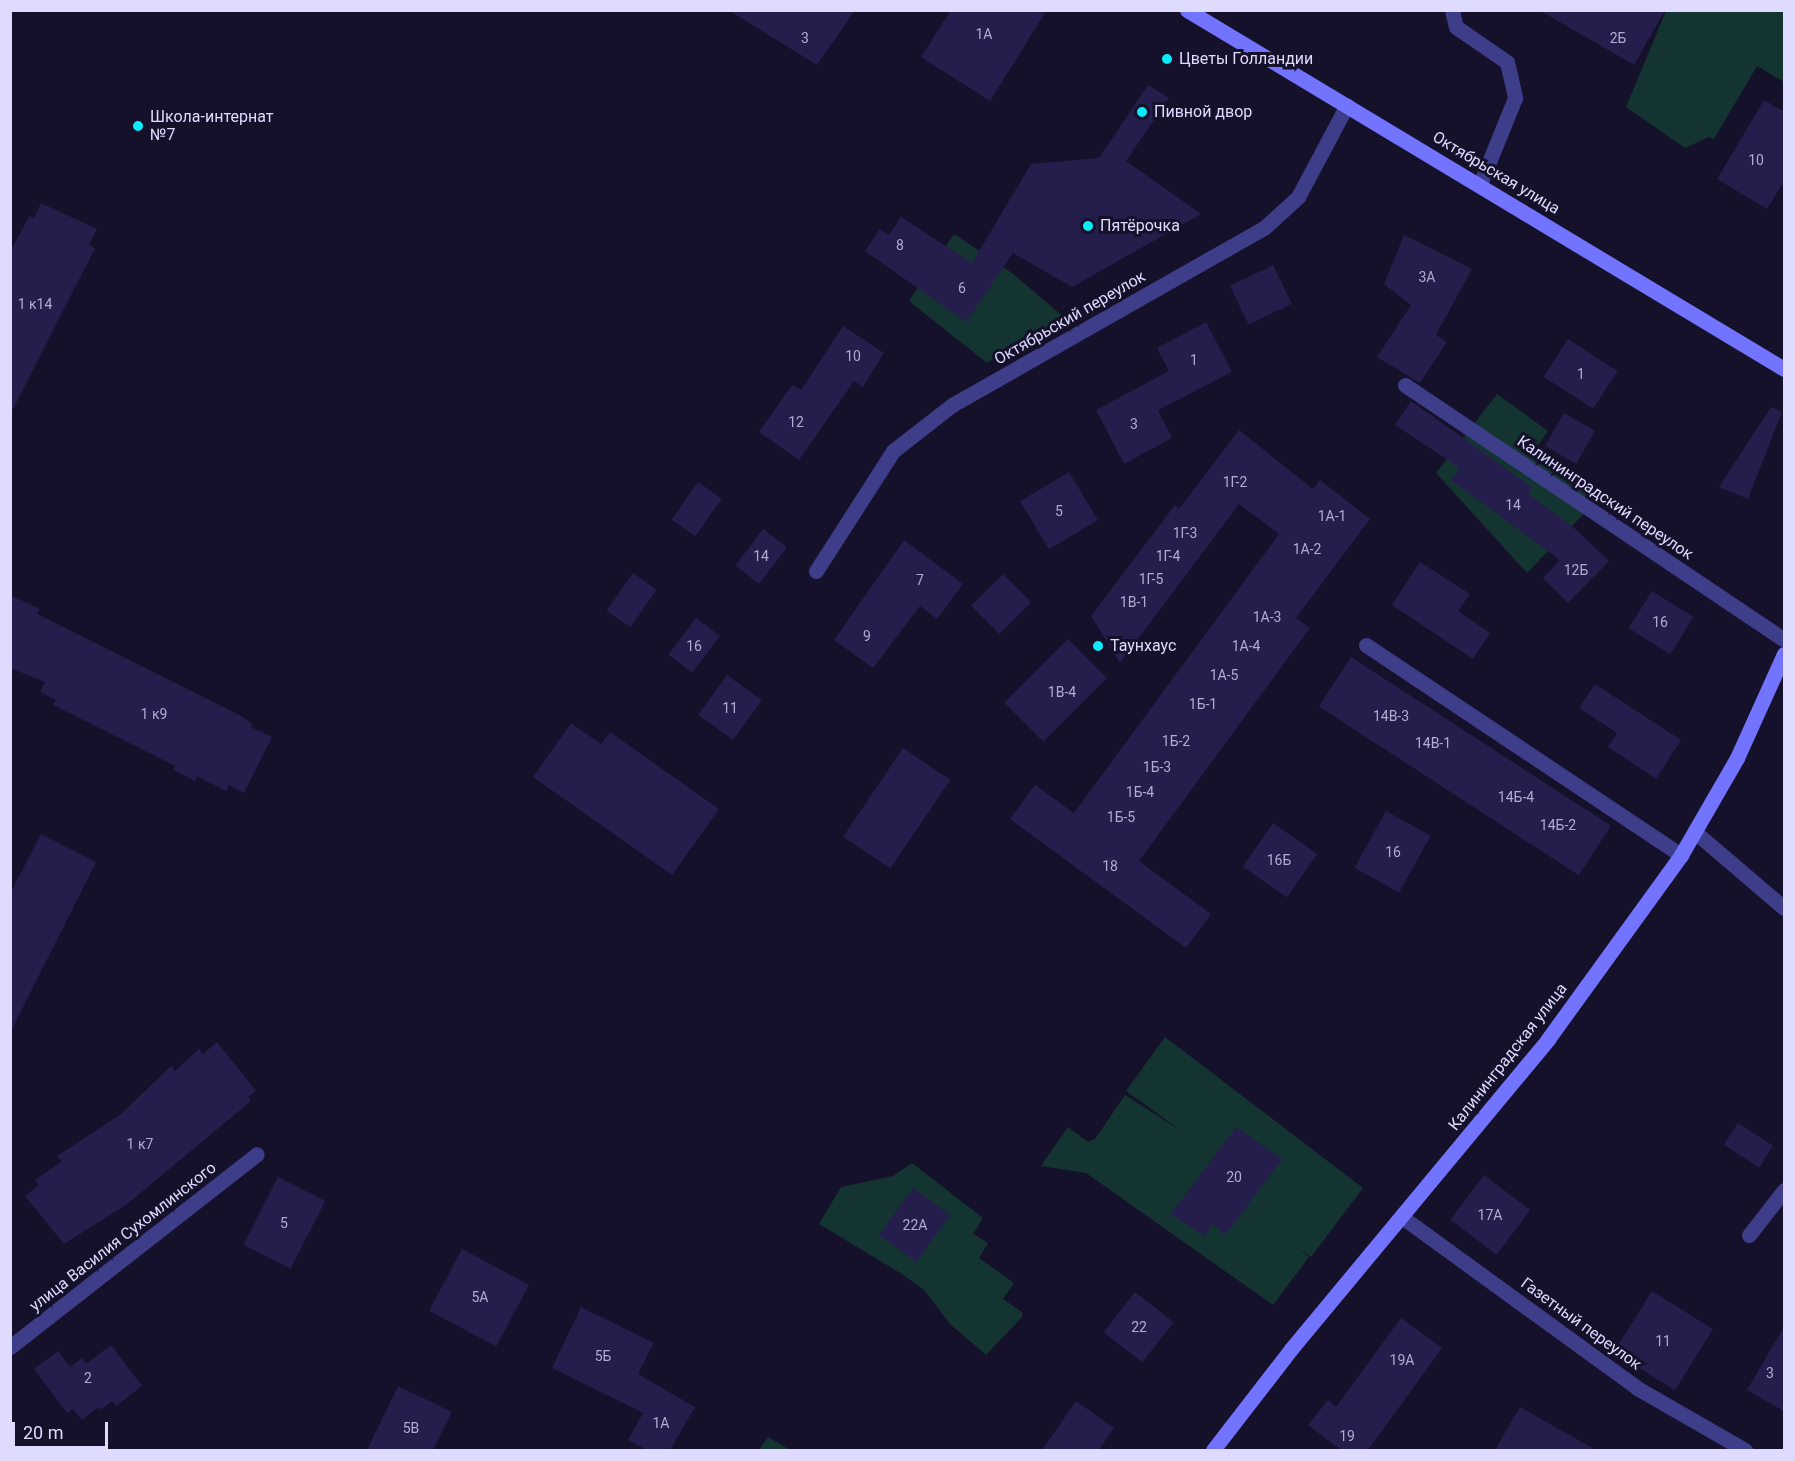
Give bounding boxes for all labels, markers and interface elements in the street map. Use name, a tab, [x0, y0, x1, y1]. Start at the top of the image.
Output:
house number: 1А	[975, 26, 993, 42]
house number: 3	[801, 30, 809, 46]
house number: 2Б	[1610, 30, 1626, 46]
place label: Цветы Голландии	[1179, 49, 1313, 69]
marker: Цветы Голландии	[1160, 52, 1174, 66]
place label: Пивной двор	[1154, 102, 1252, 122]
marker: Пивной двор	[1135, 105, 1149, 119]
place label: Школа-интернат №7	[150, 107, 273, 145]
marker: Школа-интернат №7	[131, 119, 145, 133]
street label: Октябрьская улица	[1429, 127, 1563, 219]
house number: 10	[1748, 152, 1764, 168]
place label: Пятёрочка	[1100, 216, 1180, 236]
marker: Пятёрочка	[1081, 219, 1095, 233]
house number: 8	[896, 237, 904, 253]
street label: Октябрьский переулок	[991, 267, 1149, 369]
house number: 3А	[1418, 269, 1436, 285]
house number: 6	[958, 280, 966, 296]
house number: 1 к14	[18, 296, 52, 312]
house number: 10	[845, 348, 861, 364]
house number: 1	[1190, 352, 1198, 368]
house number: 1	[1577, 366, 1585, 382]
house number: 12	[788, 414, 804, 430]
house number: 3	[1130, 416, 1138, 432]
street label: Калининградский переулок	[1513, 432, 1697, 564]
house number: 1Г-2	[1223, 474, 1247, 490]
house number: 14	[1505, 497, 1521, 513]
house number: 5	[1055, 503, 1063, 519]
house number: 1А-1	[1318, 508, 1346, 524]
house number: 1Г-3	[1173, 525, 1197, 541]
house number: 1А-2	[1293, 541, 1321, 557]
house number: 14	[753, 548, 769, 564]
house number: 1Г-4	[1156, 548, 1180, 564]
house number: 12Б	[1564, 562, 1588, 578]
house number: 1Г-5	[1139, 571, 1163, 587]
house number: 7	[916, 572, 924, 588]
house number: 1В-1	[1120, 594, 1148, 610]
house number: 1А-3	[1253, 609, 1281, 625]
house number: 16	[1652, 614, 1668, 630]
house number: 9	[863, 628, 871, 644]
place label: Таунхаус	[1110, 636, 1176, 656]
house number: 16	[686, 638, 702, 654]
house number: 1А-4	[1232, 638, 1260, 654]
marker: Таунхаус	[1091, 639, 1105, 653]
house number: 1А-5	[1210, 667, 1238, 683]
house number: 1В-4	[1048, 684, 1076, 700]
house number: 1Б-1	[1189, 696, 1217, 712]
house number: 11	[722, 700, 738, 716]
house number: 1 к9	[141, 706, 167, 722]
house number: 14В-3	[1373, 708, 1409, 724]
house number: 1Б-2	[1162, 733, 1190, 749]
house number: 14В-1	[1415, 735, 1451, 751]
house number: 1Б-3	[1143, 759, 1171, 775]
house number: 1Б-4	[1126, 784, 1154, 800]
house number: 14Б-4	[1498, 789, 1534, 805]
house number: 1Б-5	[1107, 809, 1135, 825]
house number: 14Б-2	[1540, 817, 1576, 833]
house number: 16	[1385, 844, 1401, 860]
house number: 16Б	[1267, 852, 1291, 868]
house number: 18	[1102, 858, 1118, 874]
street label: Калининградская улица	[1445, 980, 1571, 1134]
house number: 1 к7	[127, 1136, 153, 1152]
street label: улица Василия Сухомлинского	[26, 1158, 220, 1316]
house number: 20	[1226, 1169, 1242, 1185]
house number: 17А	[1478, 1207, 1502, 1223]
house number: 5	[280, 1215, 288, 1231]
house number: 22А	[903, 1217, 927, 1233]
street label: Газетный переулок	[1517, 1274, 1645, 1374]
house number: 5А	[471, 1289, 489, 1305]
house number: 22	[1131, 1319, 1147, 1335]
house number: 11	[1655, 1333, 1671, 1349]
house number: 5Б	[595, 1348, 611, 1364]
house number: 19А	[1390, 1352, 1414, 1368]
house number: 3	[1766, 1365, 1774, 1381]
house number: 2	[84, 1370, 92, 1386]
scale bar	[15, 1410, 111, 1448]
house number: 1А	[652, 1415, 670, 1431]
house number: 5В	[403, 1420, 419, 1436]
text: 20 m	[23, 1422, 63, 1443]
house number: 19	[1339, 1428, 1355, 1444]

